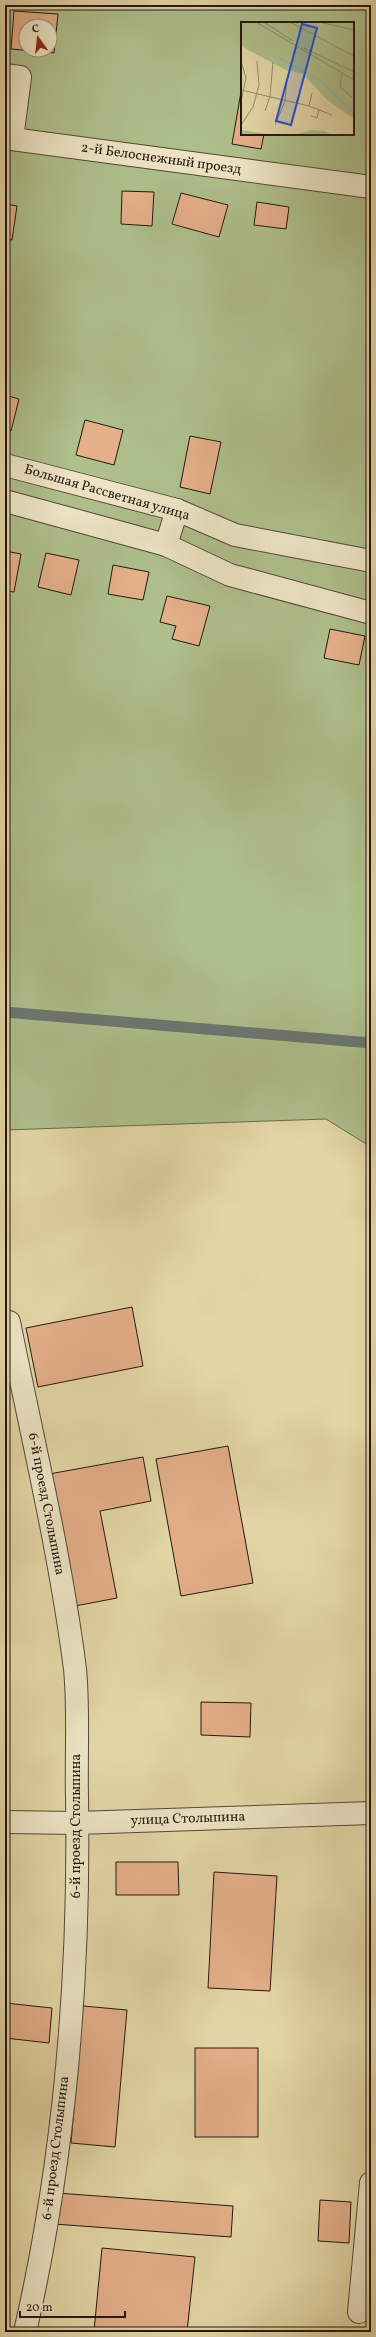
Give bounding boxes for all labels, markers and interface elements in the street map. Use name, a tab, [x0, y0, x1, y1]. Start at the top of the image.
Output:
north arrow	[18, 18, 58, 58]
text: С	[30, 22, 41, 38]
inset map	[241, 22, 354, 135]
street label: 2-й Белоснежный проезд	[80, 138, 242, 180]
street label: Большая Рассветная улица	[22, 460, 192, 526]
street label: 6-й проезд Столыпина	[23, 1431, 69, 1577]
street label: 6-й проезд Столыпина	[67, 1754, 86, 1898]
street label: улица Столыпина	[130, 1808, 246, 1830]
street label: 6-й проезд Столыпина	[38, 2075, 74, 2221]
scale bar	[20, 2293, 125, 2319]
text: 20 m	[26, 2300, 53, 2316]

